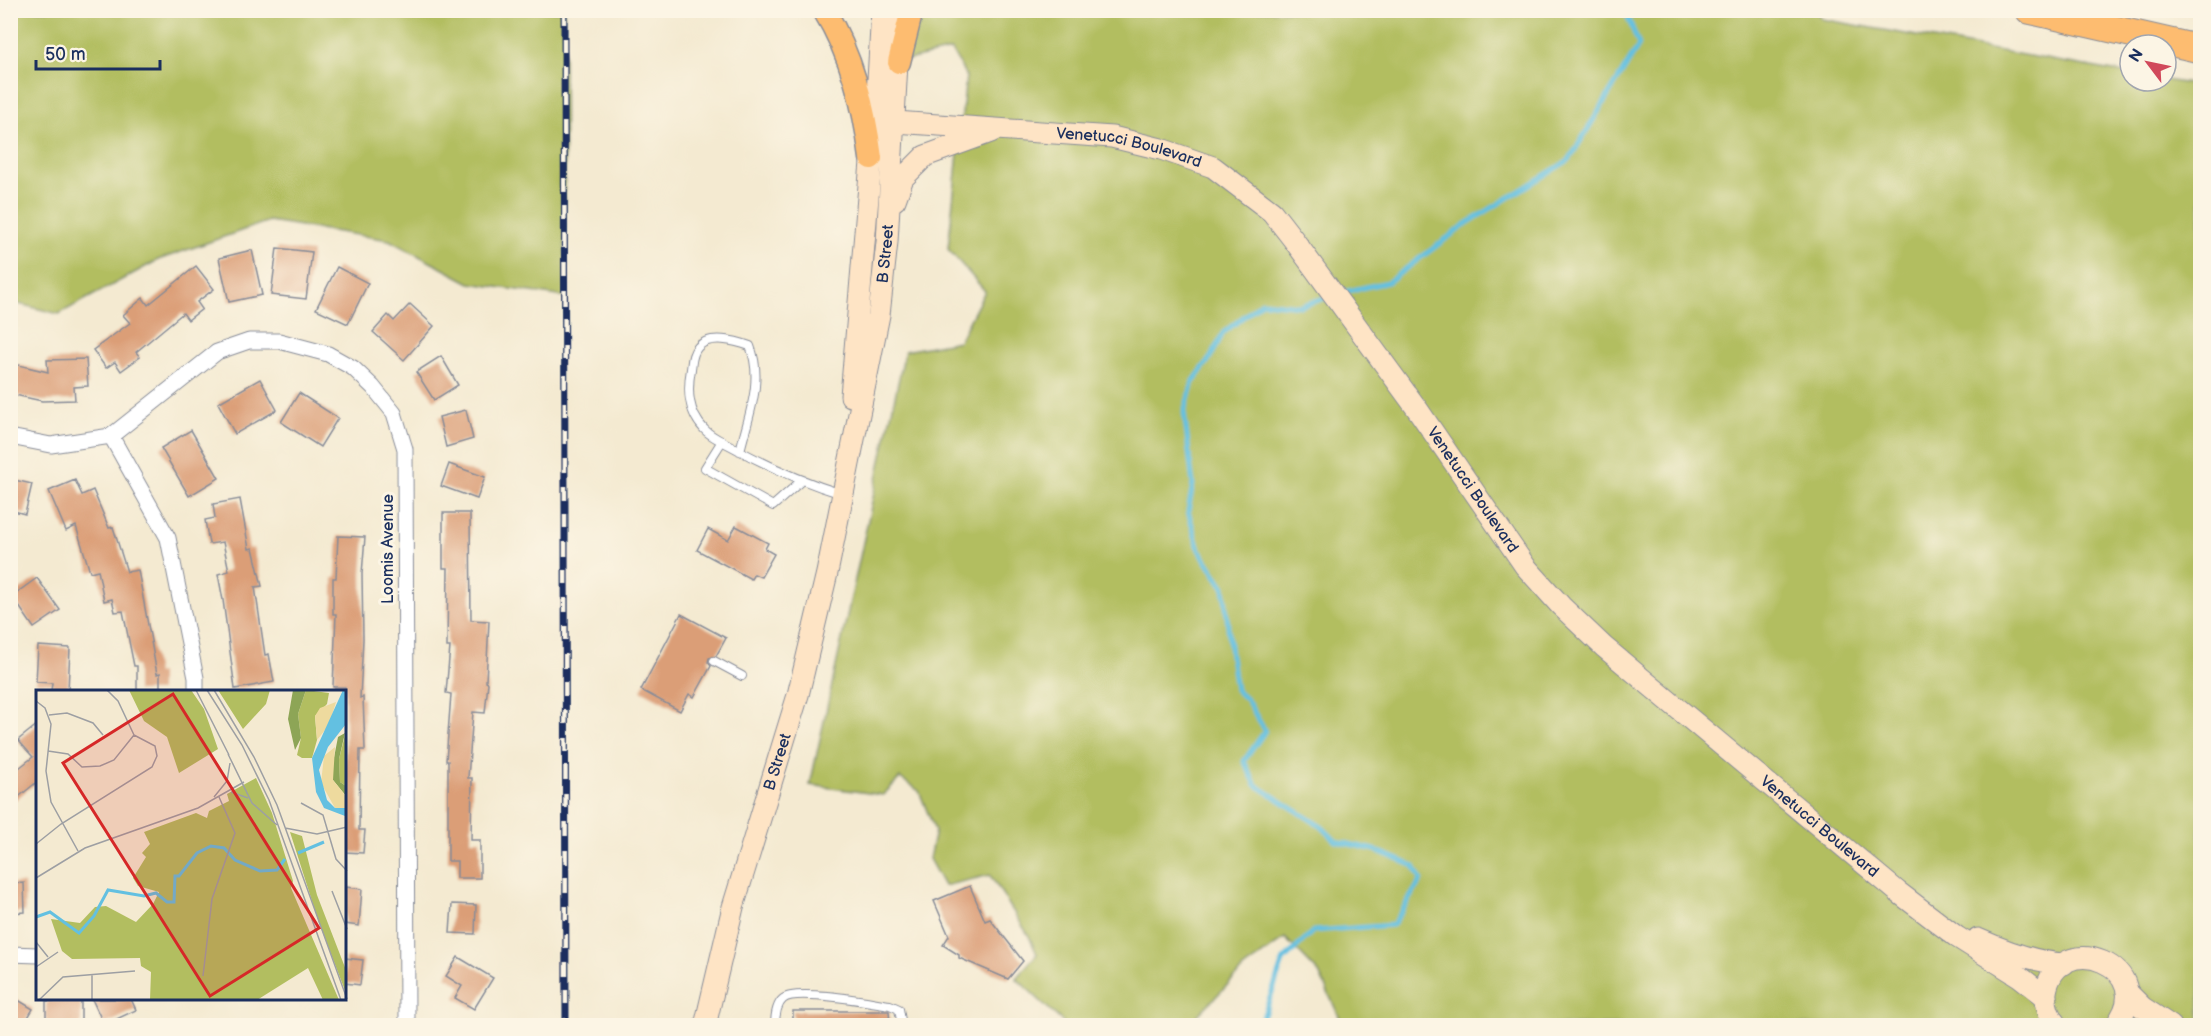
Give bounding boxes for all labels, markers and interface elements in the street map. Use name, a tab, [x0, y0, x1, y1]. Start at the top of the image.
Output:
scale bar	[36, 33, 160, 71]
north arrow	[2118, 33, 2178, 93]
text: 50 m	[45, 44, 86, 65]
text: N	[2125, 46, 2148, 66]
street label: Venetucci Boulevard	[1056, 124, 1204, 172]
street label: B Street	[873, 224, 897, 284]
street label: Venetucci Boulevard	[1423, 423, 1523, 556]
street label: Loomis Avenue	[379, 494, 398, 604]
inset map	[36, 690, 346, 1000]
street label: B Street	[760, 731, 795, 793]
street label: Venetucci Boulevard	[1756, 772, 1883, 881]

